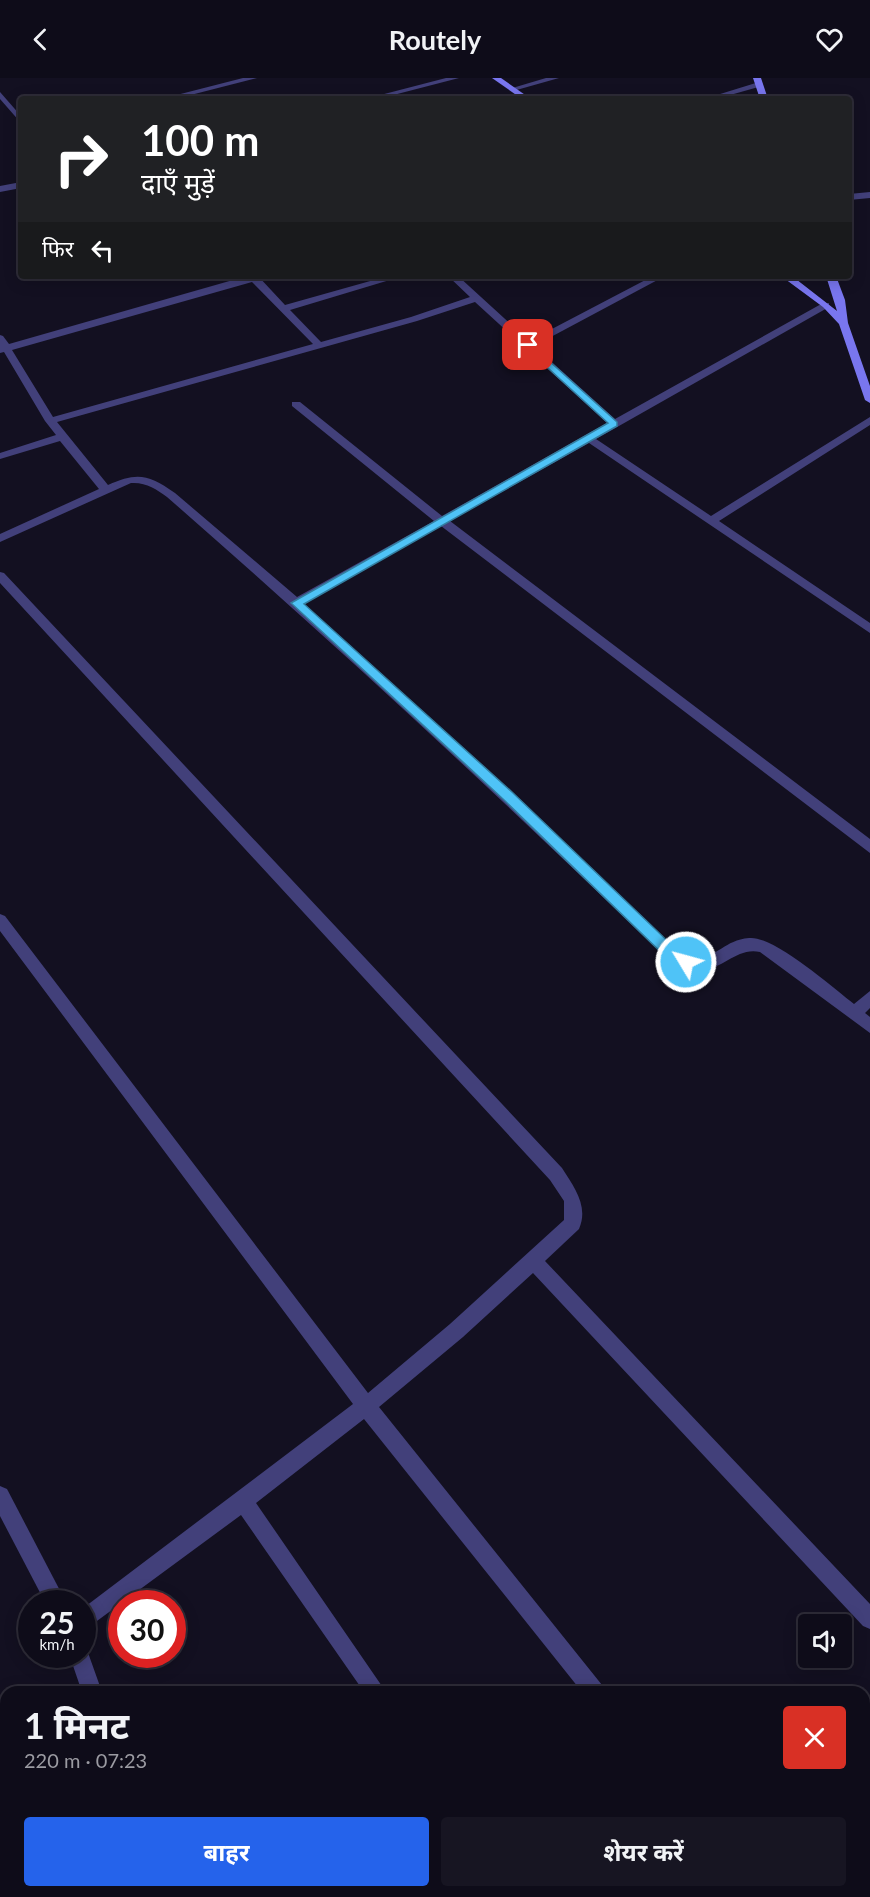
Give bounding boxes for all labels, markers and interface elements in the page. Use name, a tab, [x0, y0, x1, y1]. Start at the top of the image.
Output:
icon: back	[24, 23, 57, 56]
text: Routely	[389, 23, 481, 56]
icon: heart	[813, 23, 846, 56]
text: 100 m	[141, 115, 259, 165]
icon: right	[42, 120, 120, 198]
text: दाएँ मुड़ें	[141, 166, 215, 199]
icon: left	[86, 234, 119, 267]
text: फिर	[42, 235, 74, 262]
pin	[502, 319, 553, 370]
icon: arrive	[511, 328, 544, 361]
position arrow	[654, 930, 718, 994]
speed limit sign: 30	[108, 1590, 186, 1668]
text: 25	[40, 1604, 74, 1640]
map controls	[798, 1614, 852, 1668]
button: sound	[798, 1614, 852, 1668]
text: km/h	[39, 1635, 75, 1653]
text: 1 मिनट	[24, 1703, 129, 1747]
button: close	[783, 1706, 846, 1769]
text: 220 m · 07:23	[24, 1748, 147, 1772]
button: बाहर	[24, 1817, 429, 1886]
button: शेयर करें	[441, 1817, 846, 1886]

